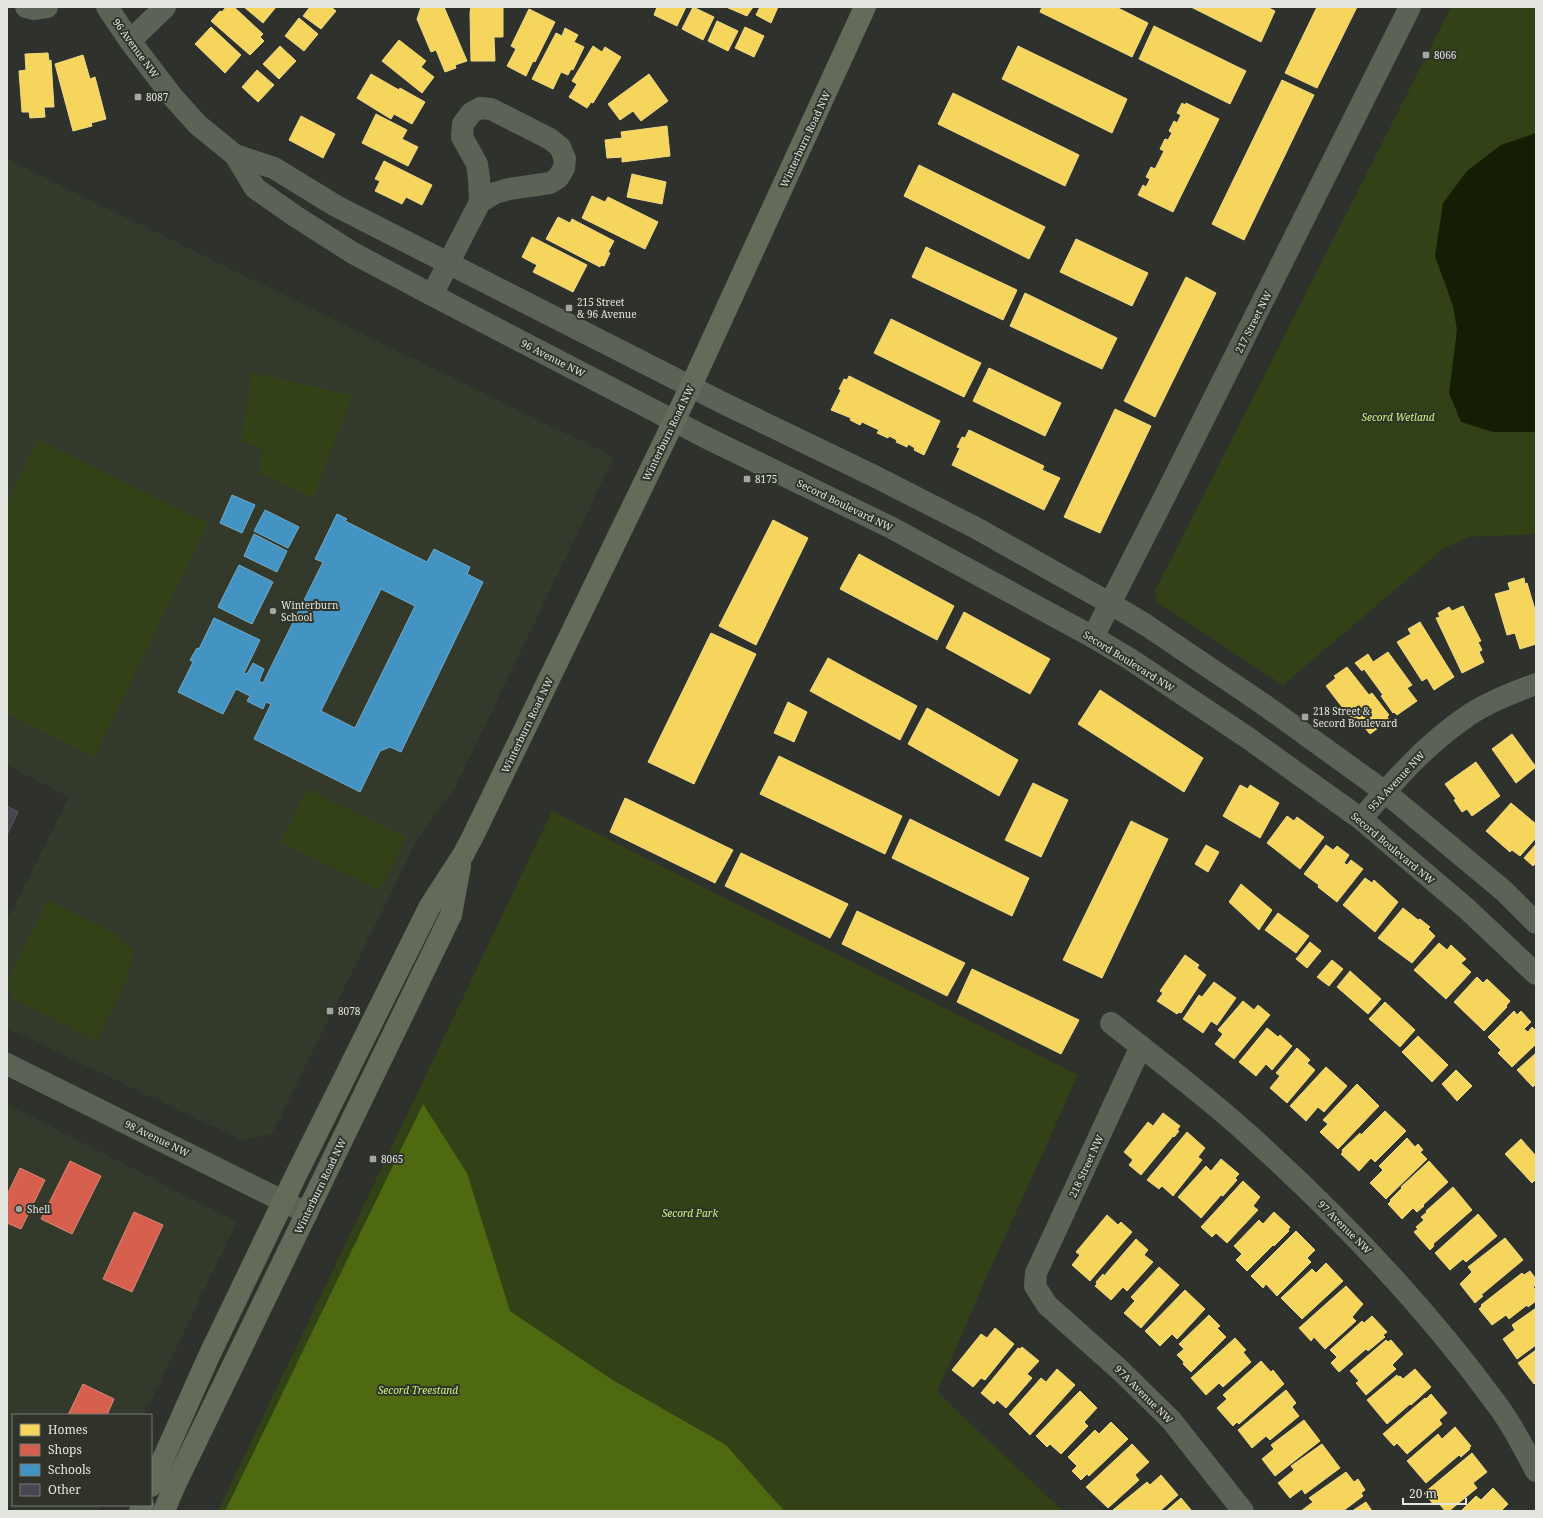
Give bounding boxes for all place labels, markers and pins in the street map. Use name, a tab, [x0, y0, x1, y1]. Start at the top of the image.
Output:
place label: 8066	[1434, 48, 1457, 62]
marker: 8066	[1421, 50, 1431, 60]
place label: 8087	[146, 90, 169, 104]
marker: 8087	[133, 92, 143, 102]
place label: 215 Street & 96 Avenue	[577, 295, 637, 321]
marker: 215 Street & 96 Avenue	[564, 303, 574, 313]
place label: 8175	[755, 472, 777, 486]
marker: 8175	[742, 474, 752, 484]
place label: Winterburn School	[281, 598, 339, 624]
marker: Winterburn School	[268, 606, 278, 616]
place label: 218 Street & Secord Boulevard	[1313, 704, 1397, 730]
marker: 218 Street & Secord Boulevard	[1300, 712, 1310, 722]
place label: 8078	[338, 1004, 361, 1018]
marker: 8078	[325, 1006, 335, 1016]
place label: 8065	[381, 1152, 403, 1166]
marker: 8065	[368, 1154, 378, 1164]
place label: Shell	[27, 1202, 50, 1216]
marker: Shell	[14, 1204, 24, 1214]

